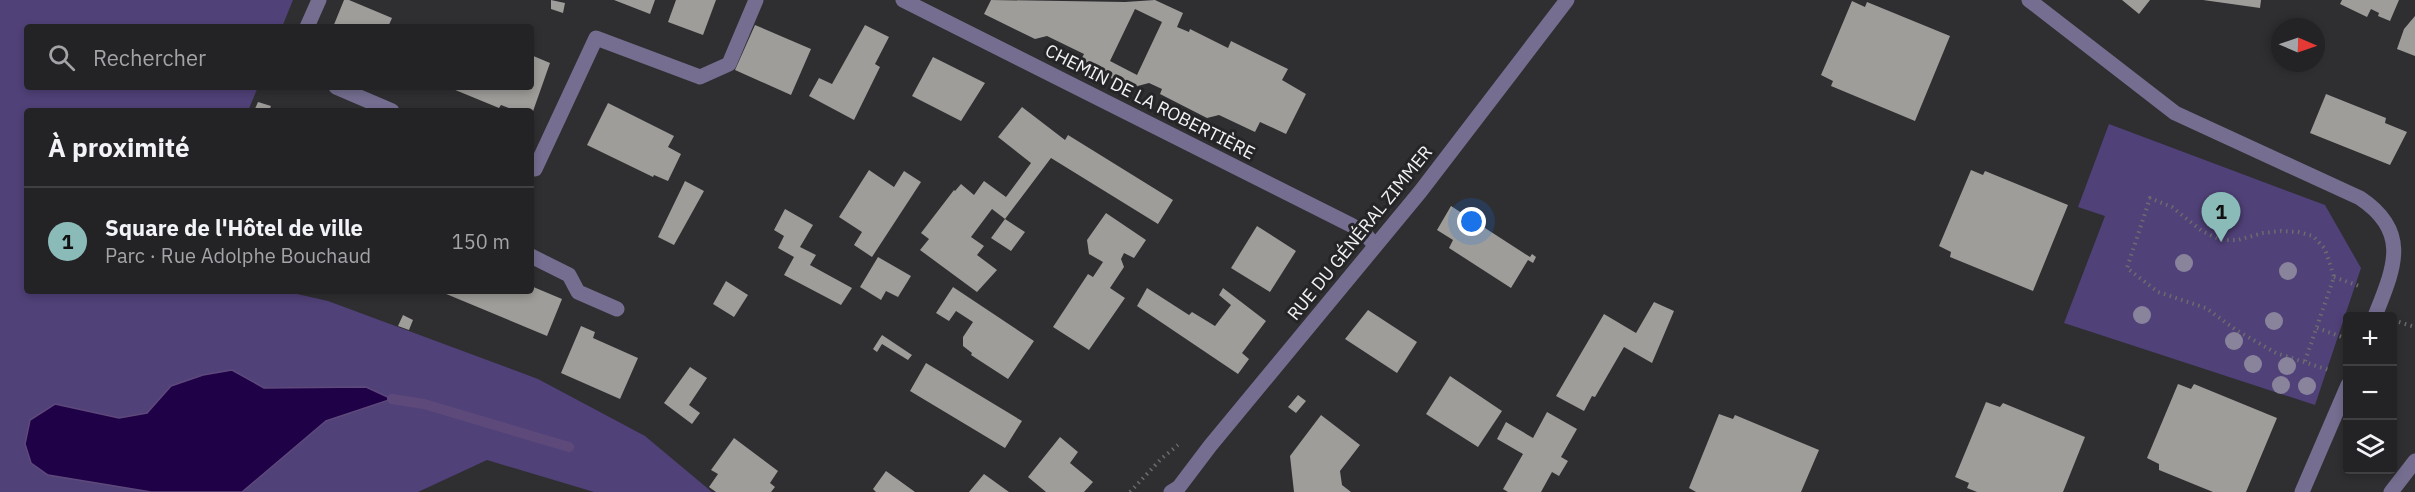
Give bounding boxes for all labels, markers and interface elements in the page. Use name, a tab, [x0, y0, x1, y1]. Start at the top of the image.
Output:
north arrow	[2271, 18, 2325, 72]
search box	[24, 24, 534, 90]
street label: CHEMIN DE LA ROBERTIÈRE	[1041, 39, 1259, 165]
icon: search	[45, 41, 78, 74]
text: Rechercher	[93, 43, 206, 72]
text: À proximité	[48, 130, 190, 164]
street label: RUE DU GÉNÉRAL ZIMMER	[1282, 141, 1437, 325]
pin: 1	[2202, 192, 2240, 242]
your location	[1457, 207, 1486, 236]
text: Square de l'Hôtel de ville	[105, 213, 363, 242]
text: 1	[62, 228, 74, 255]
text: 150 m	[452, 228, 510, 255]
text: Parc · Rue Adolphe Bouchaud	[105, 242, 371, 269]
map controls	[2343, 312, 2397, 474]
button: +	[2343, 312, 2397, 366]
button: −	[2343, 366, 2397, 420]
button: layers	[2343, 420, 2397, 474]

